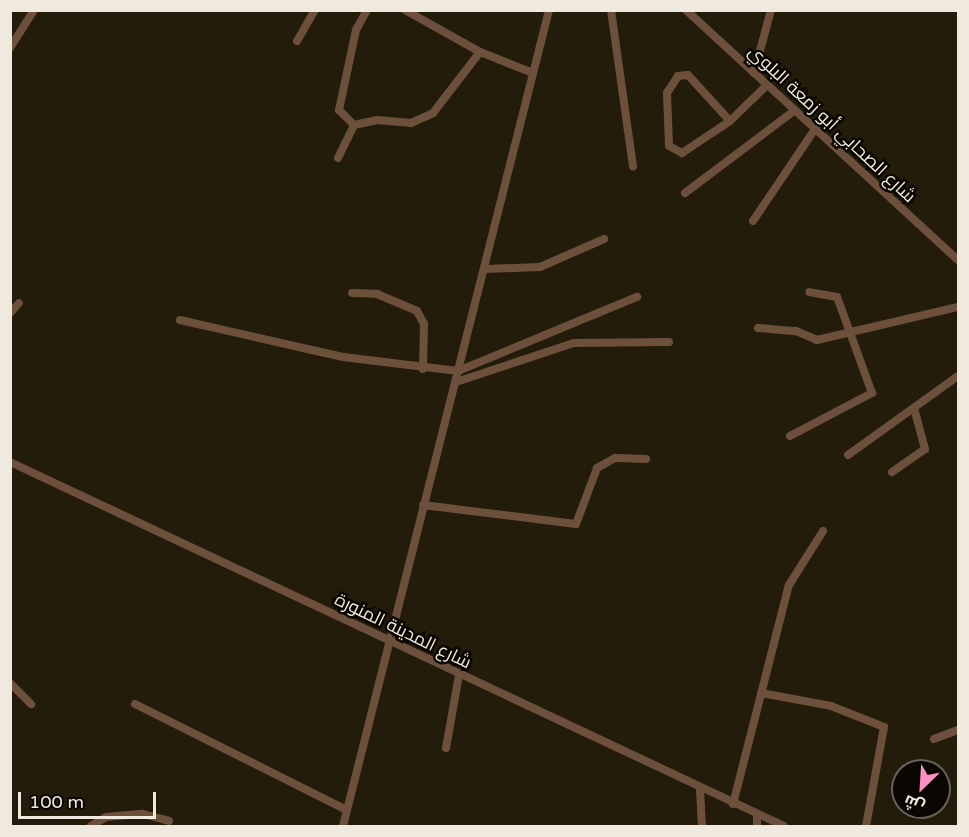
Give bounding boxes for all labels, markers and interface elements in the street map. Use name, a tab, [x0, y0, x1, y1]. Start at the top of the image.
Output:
street label: شارع الصحابي أبو زمعة البلوي	[744, 41, 920, 207]
street label: شارع المدينة المنورة	[331, 589, 475, 673]
north arrow	[891, 759, 951, 819]
scale bar	[21, 780, 159, 818]
text: ش	[901, 790, 928, 817]
text: 100 m	[29, 791, 84, 813]

